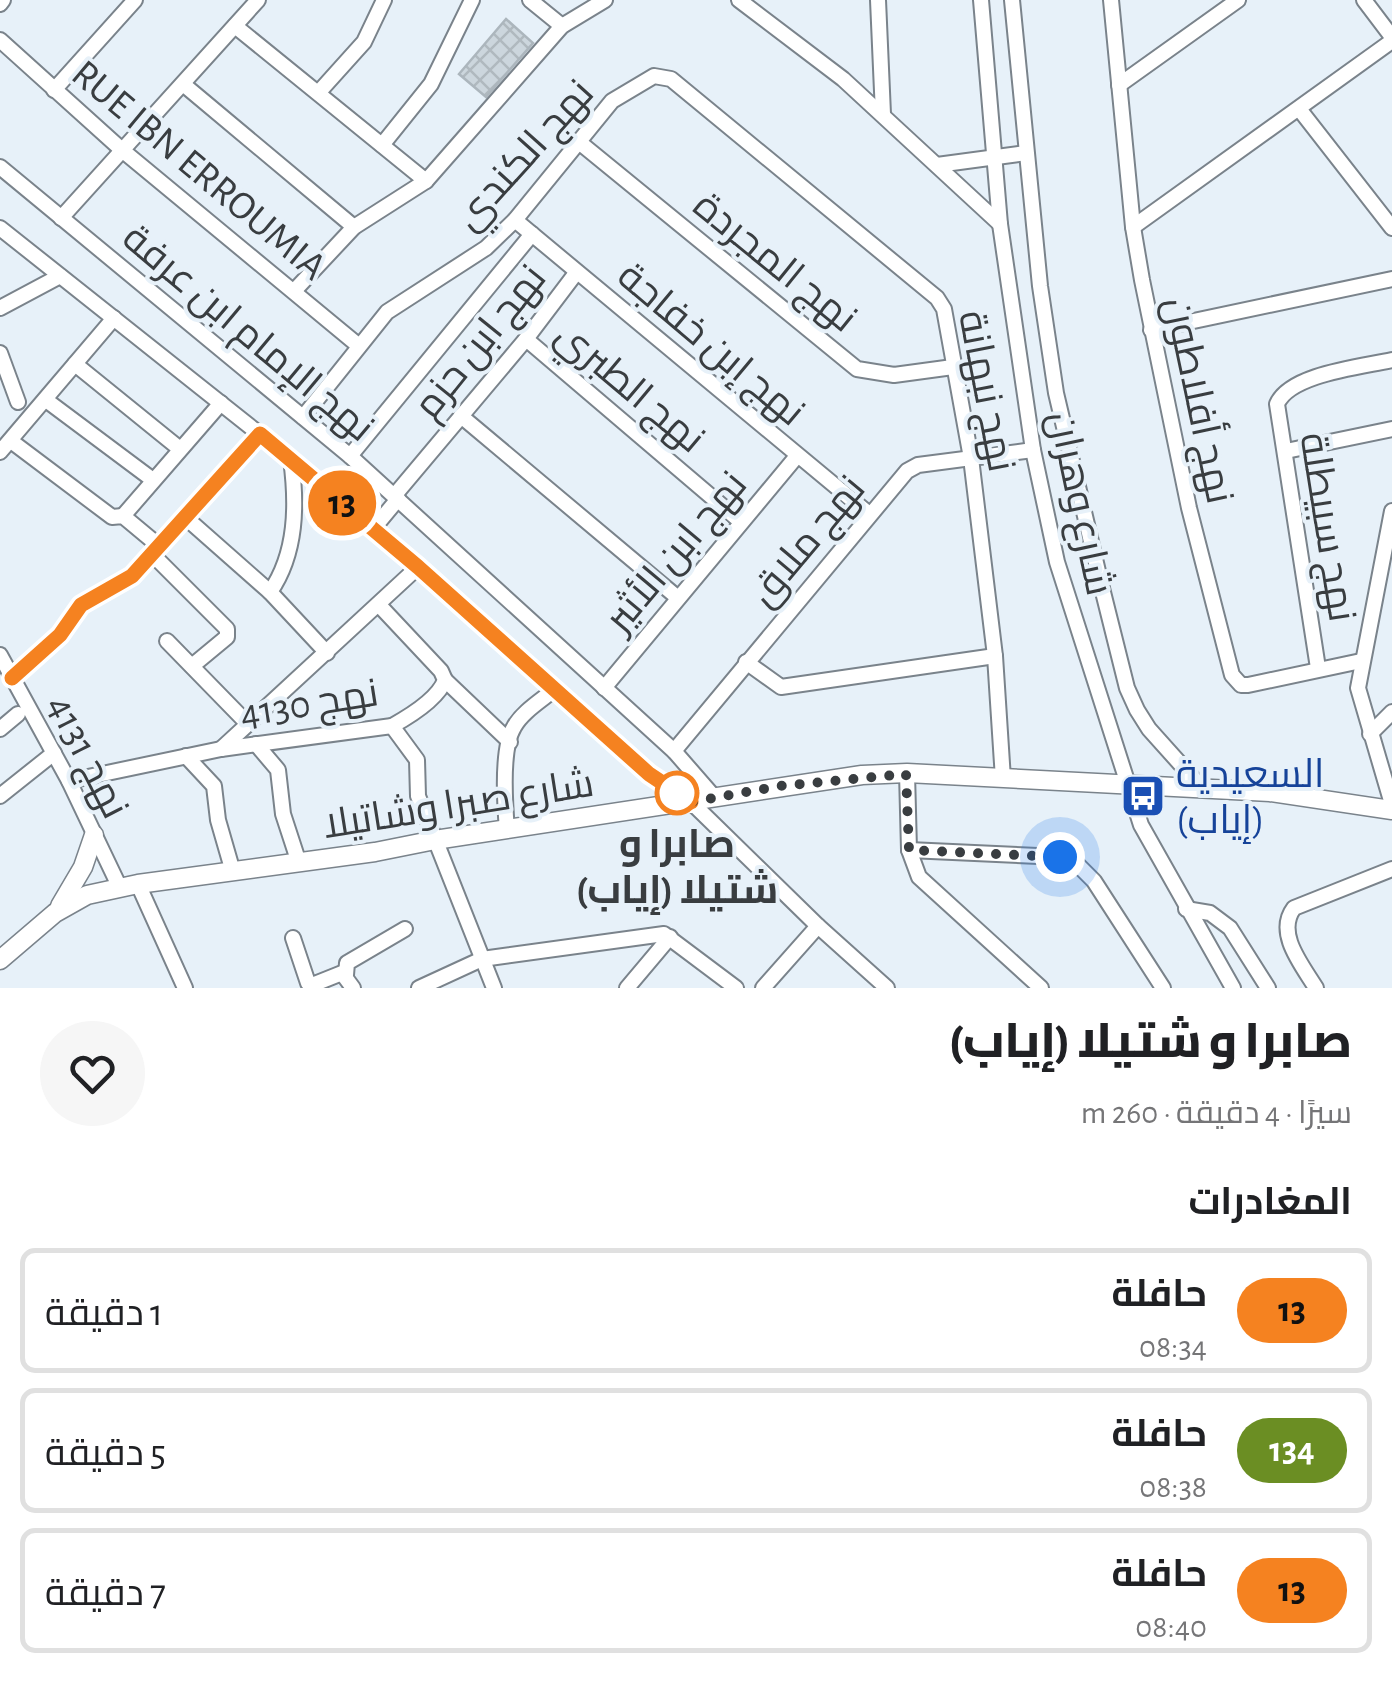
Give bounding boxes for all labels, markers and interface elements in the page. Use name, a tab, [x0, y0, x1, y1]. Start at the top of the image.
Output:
street label: RUE IBN ERROUMIA	[64, 53, 333, 288]
street label: نهج الكندي	[447, 73, 608, 244]
street label: نهج المجردة	[683, 185, 864, 344]
street label: نهج الإمام ابن عرفة	[111, 217, 381, 454]
street label: نهج إبن خفاجة	[607, 255, 812, 438]
street label: نهج ابن حزم	[407, 258, 559, 430]
street label: نهج أفلاطون	[1152, 292, 1246, 508]
street label: نهج نبهانة	[946, 307, 1021, 476]
street label: نهج الطبري	[542, 314, 712, 468]
street label: شارع وهران	[1036, 408, 1120, 600]
street label: نهج سبيطلة	[1287, 430, 1362, 625]
street label: نهج ابن الأثير	[596, 464, 759, 645]
street label: نهج ملاق	[742, 469, 877, 617]
line badge: 13	[297, 470, 387, 536]
text: 13	[328, 486, 356, 521]
street label: نهج 4130	[237, 673, 382, 740]
street label: نهج 4131	[35, 689, 135, 827]
place label: السعيدية (إياب)	[1176, 755, 1325, 844]
street label: شارع صبرا وشاتيلا	[320, 763, 598, 851]
marker: صابرا و شتيلا (إياب)	[656, 772, 698, 814]
bus stop icon: السعيدية (إياب)	[1120, 773, 1166, 819]
place label: صابرا و شتيلا (إياب)	[576, 825, 778, 915]
your location	[1035, 832, 1085, 882]
text: صابرا و شتيلا (إياب)	[949, 1019, 1352, 1067]
button: heart	[40, 1021, 145, 1126]
text: سيرًا · 4 دقيقة · 260 m	[1081, 1097, 1352, 1129]
text: المغادرات	[1189, 1184, 1352, 1222]
text: حافلة	[1111, 1276, 1207, 1314]
text: 13	[1278, 1293, 1306, 1328]
text: 1 دقيقة	[45, 1295, 163, 1333]
text: 08:34	[1139, 1331, 1207, 1363]
text: حافلة	[1111, 1416, 1207, 1454]
text: 134	[1269, 1433, 1315, 1468]
text: 5 دقيقة	[45, 1435, 166, 1473]
text: 08:38	[1139, 1471, 1207, 1503]
text: حافلة	[1111, 1556, 1207, 1594]
text: 13	[1278, 1573, 1306, 1608]
text: 7 دقيقة	[45, 1575, 166, 1613]
text: 08:40	[1135, 1611, 1207, 1643]

